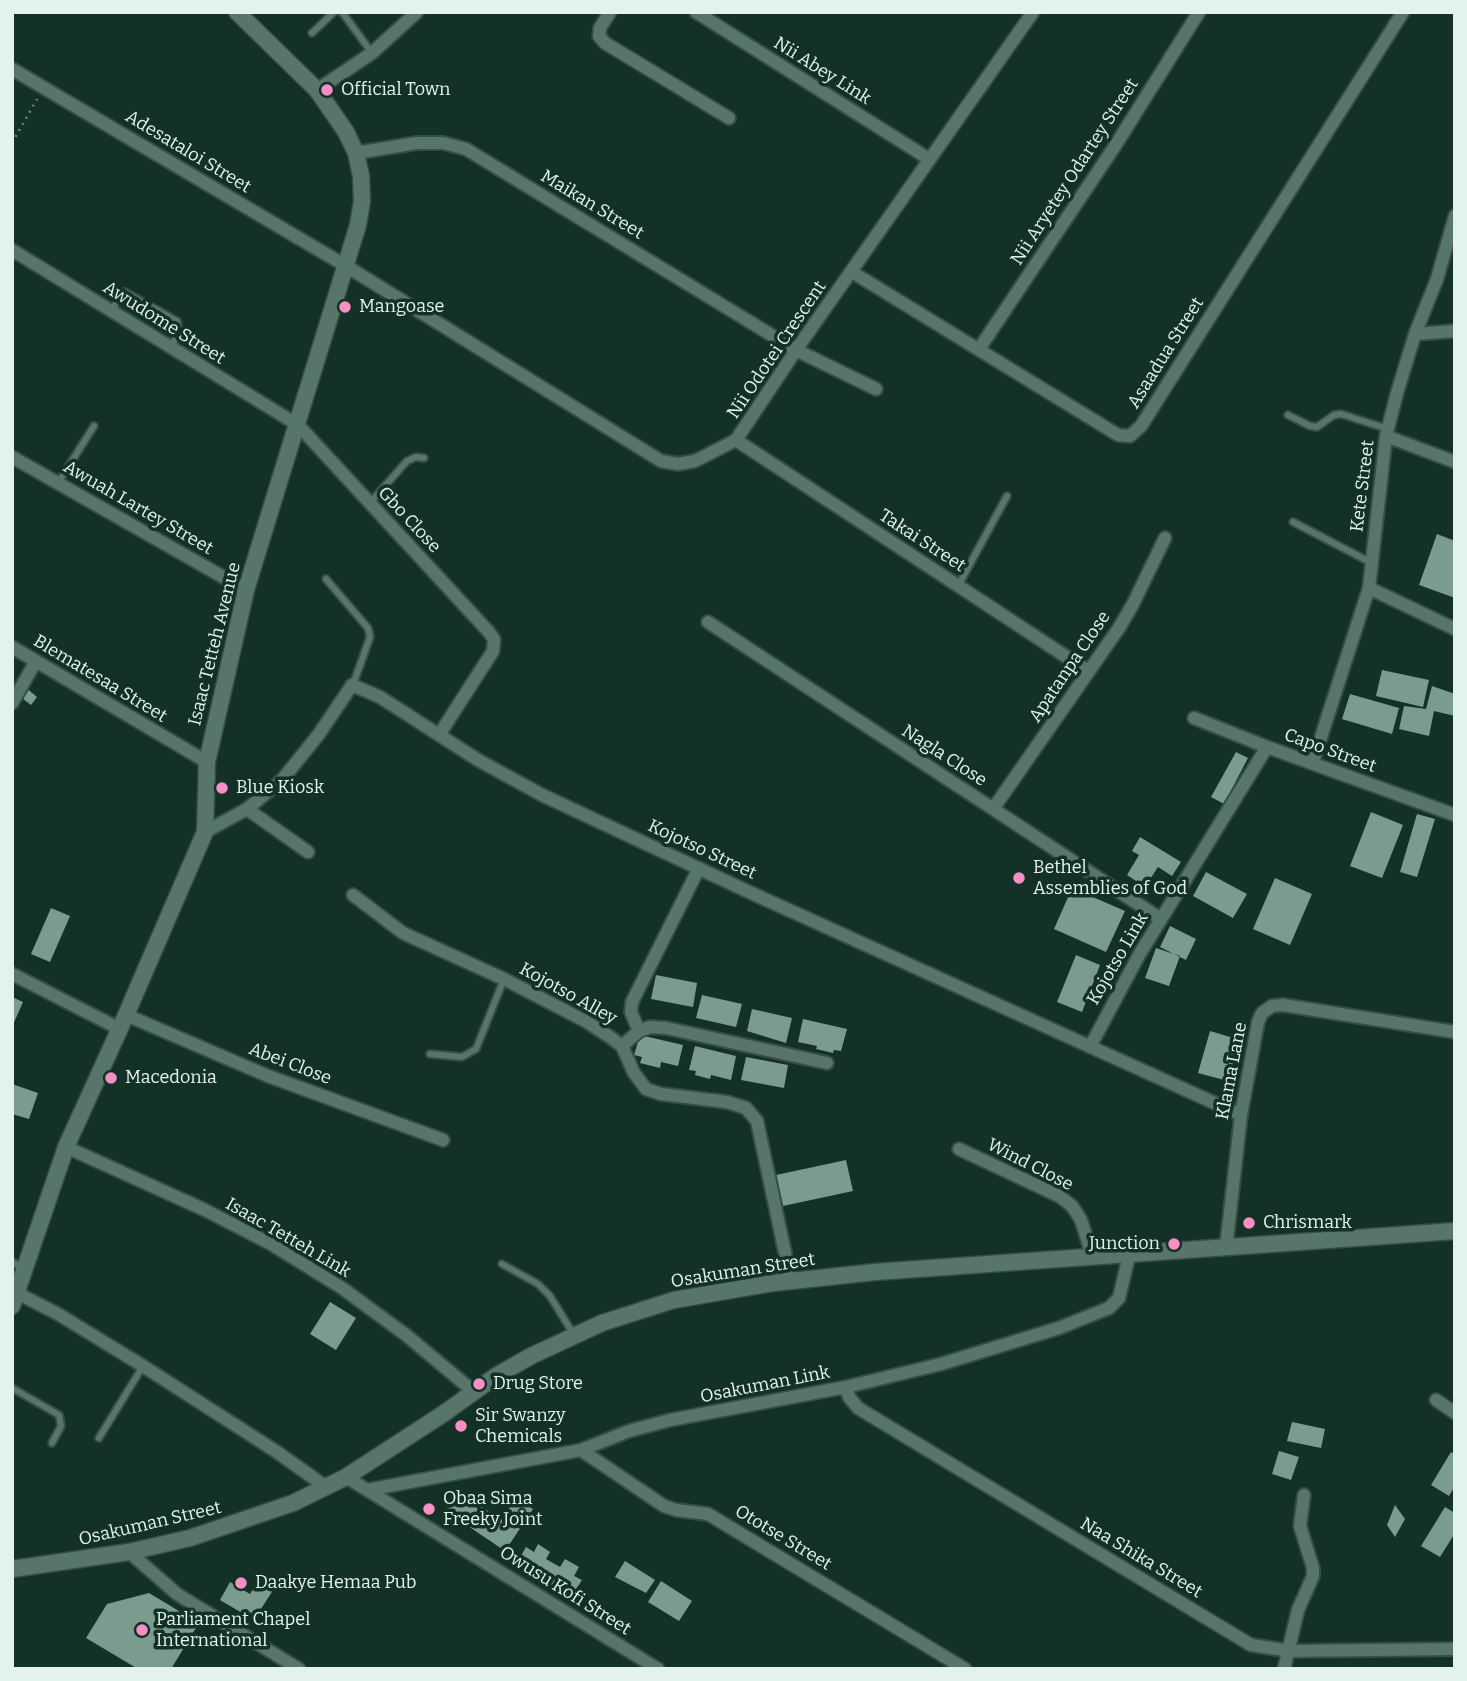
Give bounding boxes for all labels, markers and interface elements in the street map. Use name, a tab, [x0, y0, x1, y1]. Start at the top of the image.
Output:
street label: Nii Abey Link	[769, 33, 875, 109]
street label: Nii Aryetey Odartey Street	[1007, 75, 1143, 269]
place label: Official Town	[341, 79, 450, 101]
marker: Official Town	[319, 82, 335, 98]
street label: Adesataloi Street	[121, 106, 255, 198]
street label: Maikan Street	[537, 166, 647, 244]
street label: Awudome Street	[99, 277, 229, 369]
street label: Nii Odotei Crescent	[723, 277, 831, 423]
street label: Asaadua Street	[1123, 293, 1209, 413]
place label: Mangoase	[359, 296, 444, 318]
marker: Mangoase	[337, 299, 353, 315]
street label: Kete Street	[1347, 439, 1379, 533]
street label: Awuah Lartey Street	[59, 456, 217, 560]
street label: Gbo Close	[373, 482, 445, 558]
street label: Takai Street	[875, 505, 969, 577]
street label: Isaac Tetteh Avenue	[184, 560, 246, 728]
street label: Apatanpa Close	[1025, 607, 1115, 727]
street label: Blematesaa Street	[29, 631, 171, 727]
street label: Nagla Close	[897, 721, 991, 791]
street label: Capo Street	[1281, 724, 1379, 778]
place label: Blue Kiosk	[236, 777, 324, 799]
marker: Blue Kiosk	[214, 780, 230, 796]
street label: Kojotso Street	[644, 815, 760, 885]
place label: Bethel Assemblies of God	[1033, 857, 1187, 900]
marker: Bethel Assemblies of God	[1011, 870, 1027, 886]
street label: Kojotso Link	[1083, 909, 1153, 1009]
street label: Kojotso Alley	[515, 958, 621, 1030]
street label: Klama Lane	[1212, 1020, 1252, 1122]
street label: Abei Close	[246, 1038, 334, 1090]
place label: Macedonia	[125, 1067, 217, 1089]
marker: Macedonia	[103, 1070, 119, 1086]
street label: Wind Close	[983, 1134, 1077, 1196]
street label: Isaac Tetteh Link	[222, 1193, 354, 1283]
place label: Chrismark	[1263, 1212, 1352, 1234]
marker: Chrismark	[1241, 1215, 1257, 1231]
place label: Junction	[1089, 1233, 1160, 1255]
marker: Junction	[1166, 1236, 1182, 1252]
street label: Osakuman Street	[669, 1249, 817, 1293]
street label: Osakuman Link	[698, 1362, 832, 1408]
place label: Drug Store	[493, 1373, 583, 1395]
marker: Drug Store	[471, 1376, 487, 1392]
place label: Sir Swanzy Chemicals	[475, 1405, 565, 1448]
marker: Sir Swanzy Chemicals	[453, 1418, 469, 1434]
place label: Obaa Sima Freeky Joint	[443, 1488, 543, 1530]
street label: Osakuman Street	[77, 1497, 223, 1551]
marker: Obaa Sima Freeky Joint	[421, 1501, 437, 1517]
street label: Ototse Street	[731, 1501, 835, 1575]
street label: Naa Shika Street	[1076, 1513, 1206, 1603]
street label: Owusu Kofi Street	[495, 1542, 635, 1640]
place label: Daakye Hemaa Pub	[255, 1572, 416, 1594]
marker: Daakye Hemaa Pub	[233, 1575, 249, 1591]
place label: Parliament Chapel International	[156, 1609, 310, 1652]
marker: Parliament Chapel International	[134, 1622, 150, 1638]

